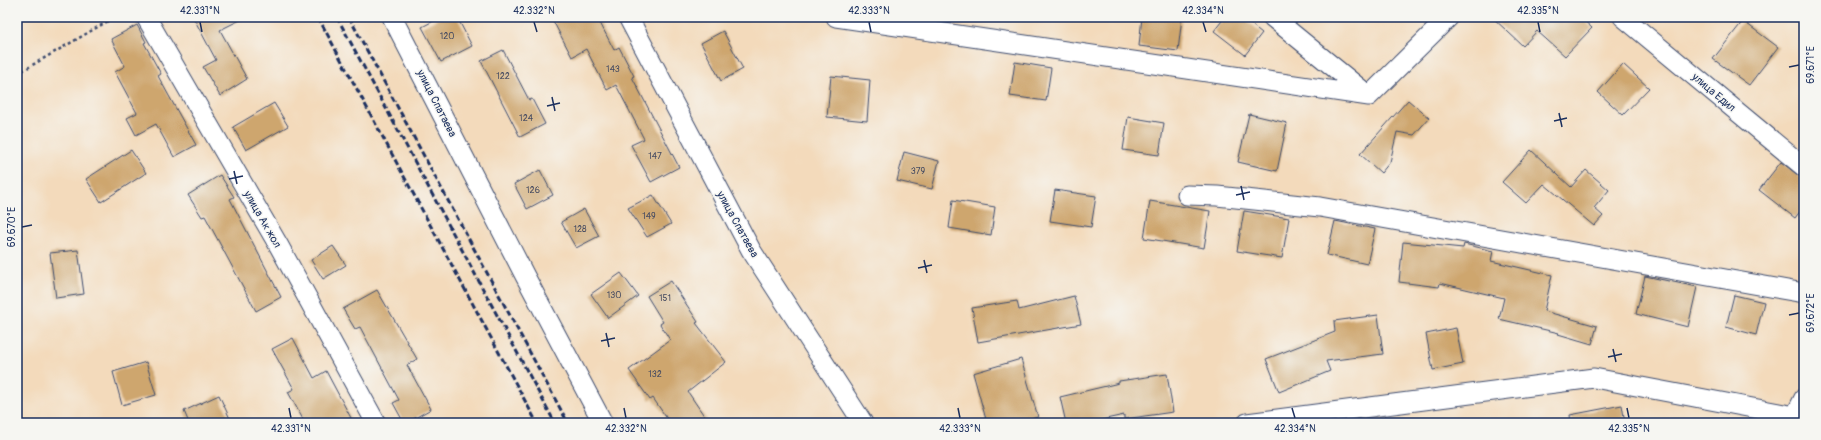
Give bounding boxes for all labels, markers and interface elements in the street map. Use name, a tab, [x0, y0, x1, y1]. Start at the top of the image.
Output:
text: 42.331°N	[180, 5, 220, 17]
text: 42.332°N	[513, 5, 555, 17]
text: 42.333°N	[848, 5, 890, 17]
text: 42.334°N	[1182, 5, 1224, 17]
text: 42.335°N	[1517, 5, 1559, 17]
house number: 120	[440, 31, 454, 42]
text: 69.671°E	[1805, 46, 1817, 84]
house number: 143	[606, 64, 620, 75]
street label: улица Спатаева	[414, 66, 459, 139]
street label: улица Едил	[1689, 70, 1738, 114]
house number: 122	[496, 71, 510, 82]
house number: 124	[519, 113, 534, 124]
house number: 147	[648, 151, 662, 162]
house number: 379	[911, 166, 926, 177]
house number: 126	[526, 185, 540, 196]
street label: улица Ак жол	[241, 188, 284, 250]
street label: улица Спатаева	[713, 188, 761, 260]
text: 69.670°E	[6, 207, 18, 247]
house number: 149	[642, 211, 656, 222]
house number: 128	[573, 224, 587, 235]
house number: 130	[607, 290, 621, 301]
house number: 151	[659, 293, 671, 304]
text: 69.672°E	[1805, 293, 1817, 333]
house number: 132	[648, 369, 662, 380]
text: 42.331°N	[271, 423, 311, 435]
text: 42.332°N	[605, 423, 647, 435]
text: 42.333°N	[939, 423, 981, 435]
text: 42.334°N	[1274, 423, 1316, 435]
text: 42.335°N	[1608, 423, 1650, 435]

